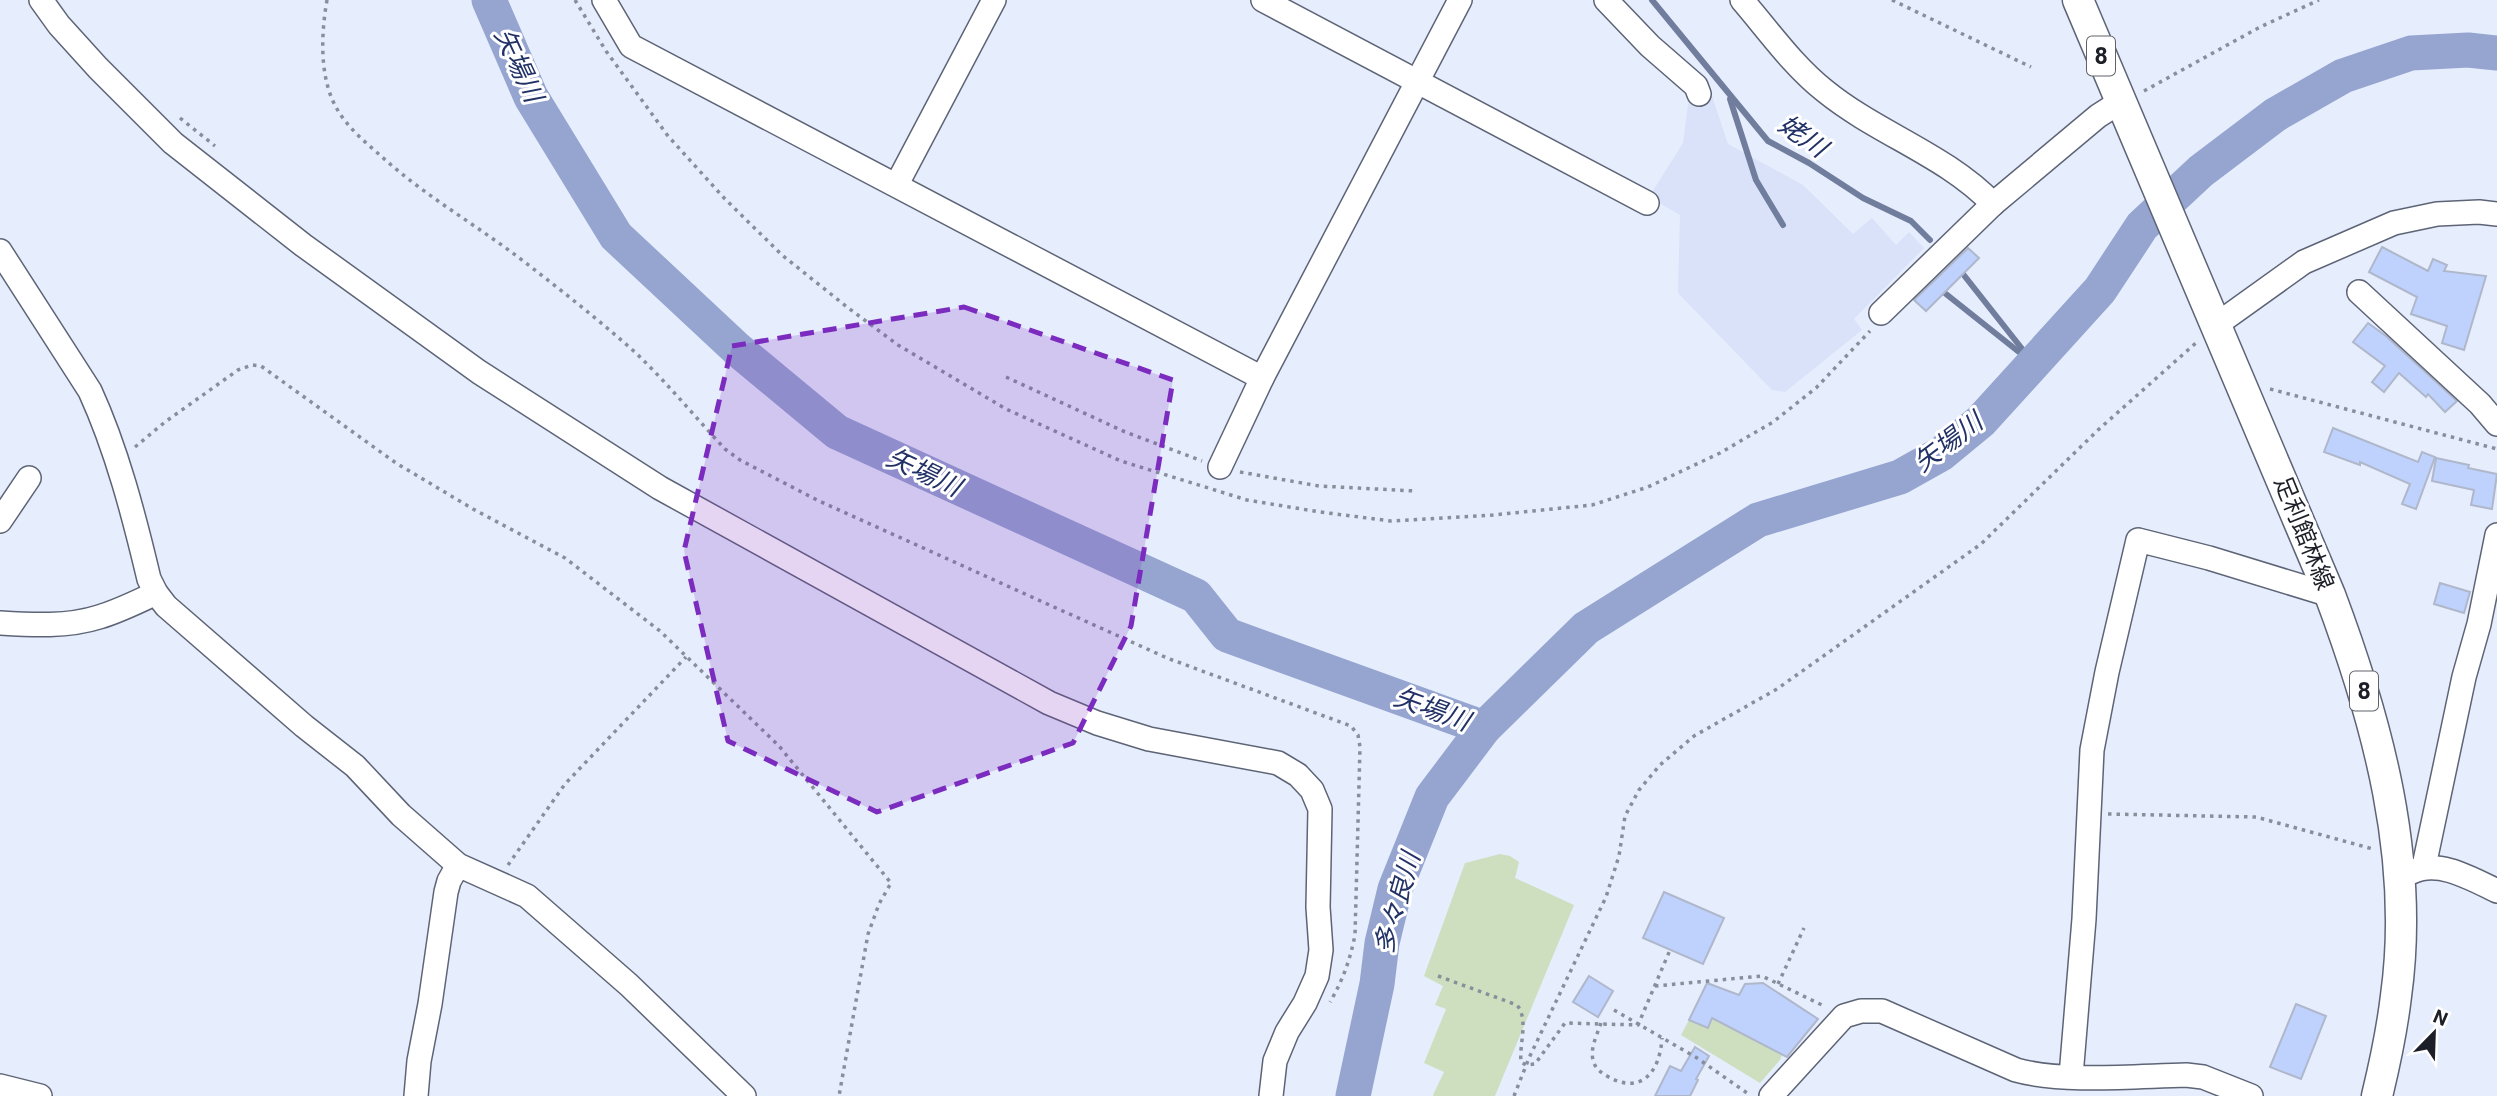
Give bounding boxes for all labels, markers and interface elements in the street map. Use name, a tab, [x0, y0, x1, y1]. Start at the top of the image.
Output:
water label: 矢場川	[489, 23, 550, 109]
road number: 8	[2087, 36, 2115, 76]
water label: 姥川	[1773, 109, 1835, 165]
water label: 矢場川	[1908, 405, 1991, 477]
water label: 矢場川	[882, 442, 968, 503]
street label: 足利館林線	[2269, 472, 2339, 594]
road number: 8	[2350, 671, 2378, 710]
water label: 矢場川	[1390, 682, 1477, 737]
water label: 多々良川	[1368, 846, 1427, 957]
north arrow	[2399, 998, 2469, 1068]
text: N	[2430, 1005, 2451, 1031]

